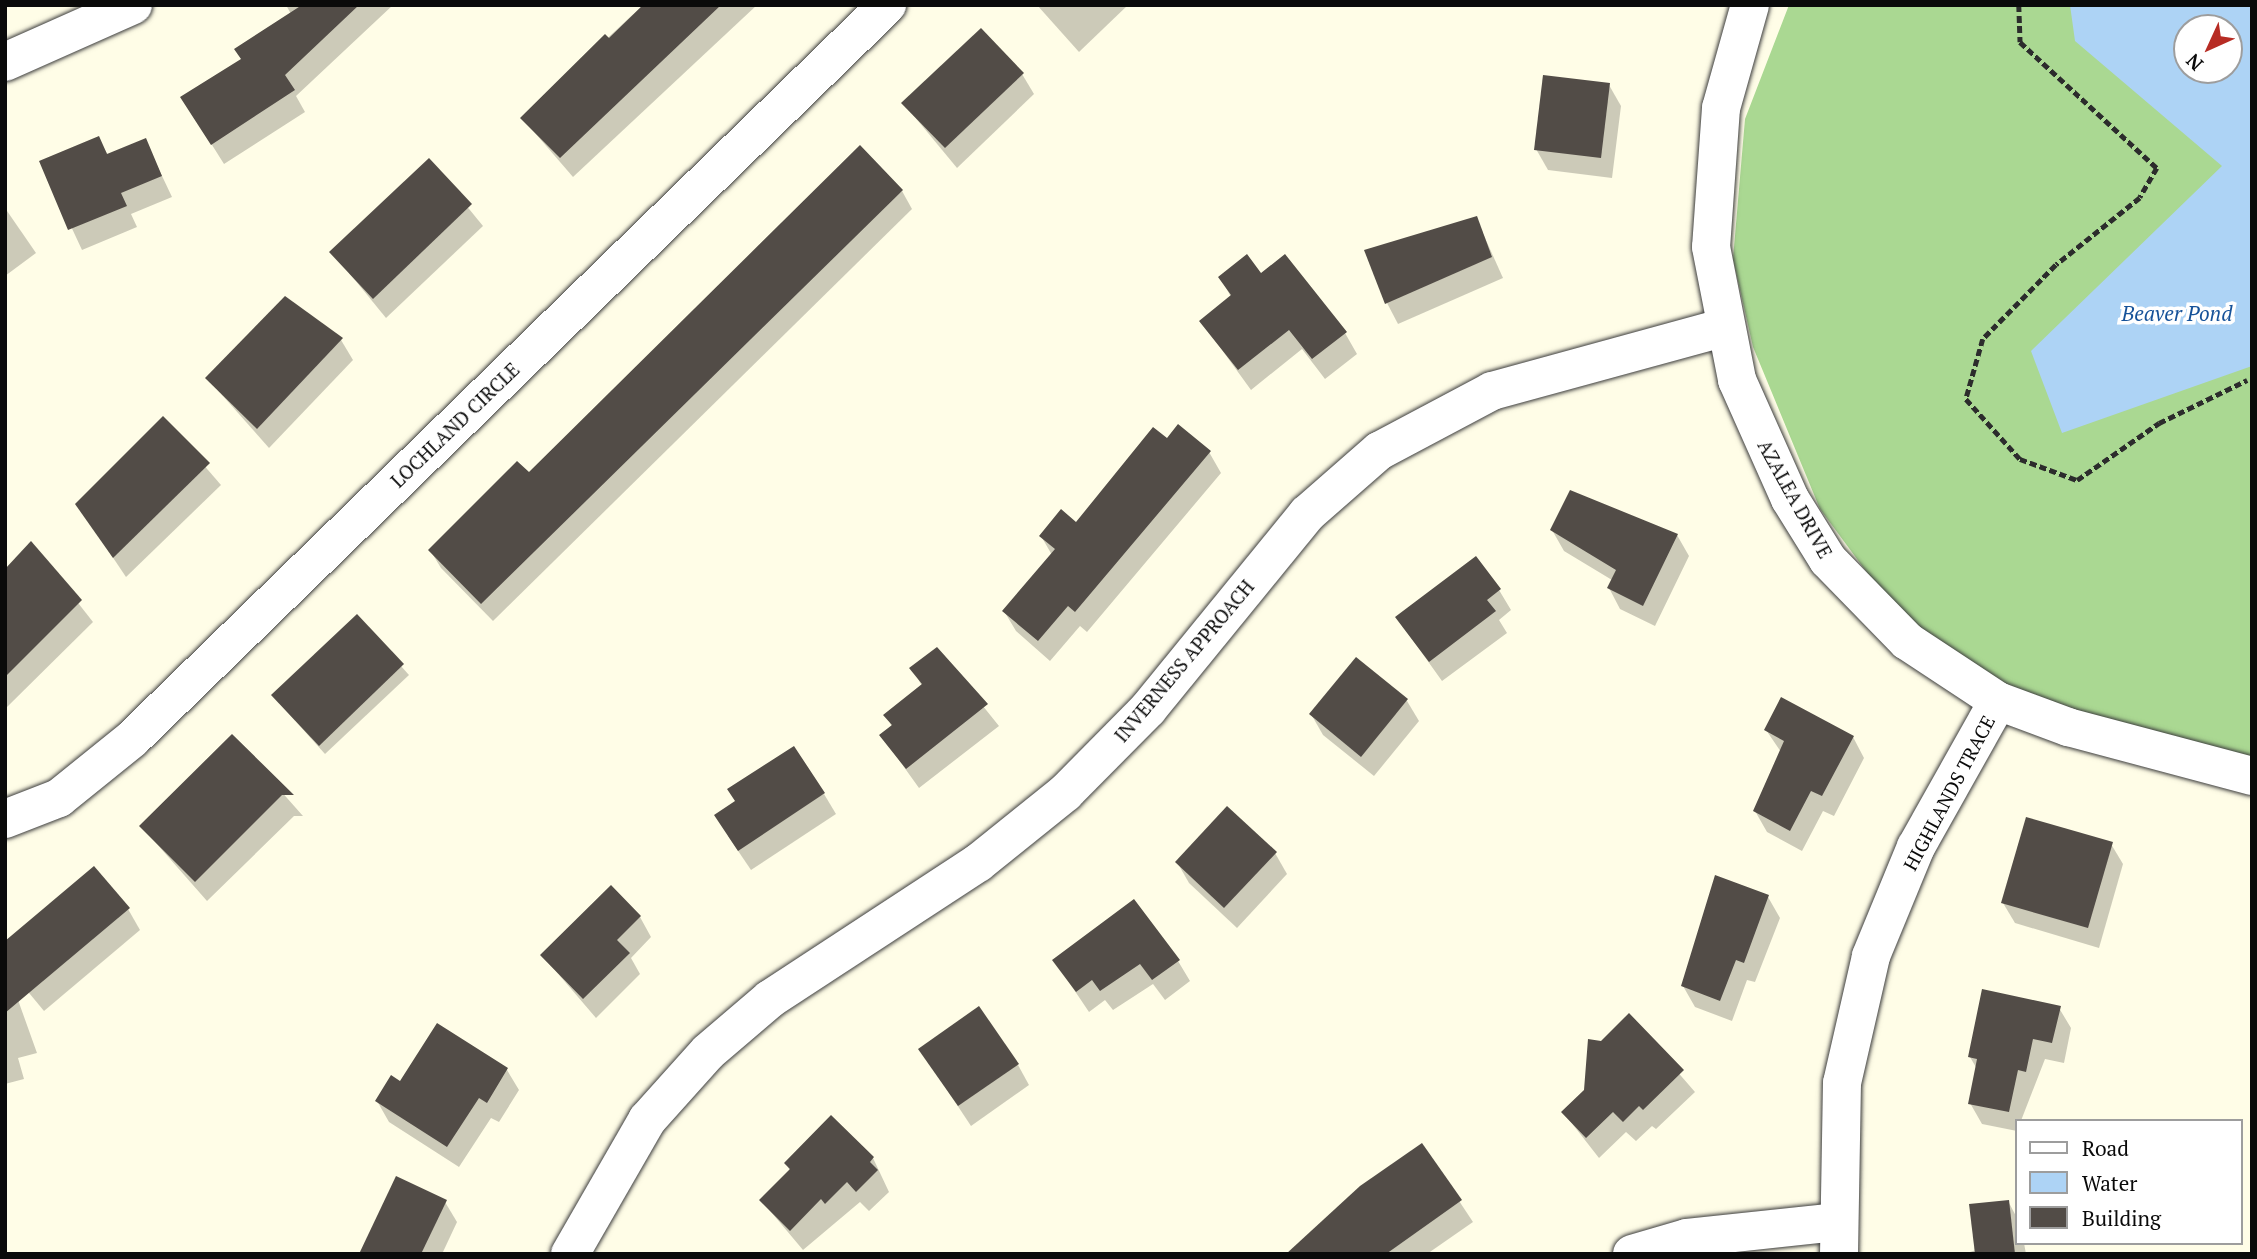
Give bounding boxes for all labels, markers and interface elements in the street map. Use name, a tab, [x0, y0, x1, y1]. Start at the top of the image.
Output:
north arrow	[2173, 14, 2243, 84]
text: N	[2180, 49, 2208, 77]
water label: Beaver Pond	[2122, 300, 2232, 326]
street label: LOCHLAND CIRCLE	[386, 358, 524, 492]
street label: AZALEA DRIVE	[1753, 436, 1837, 562]
street label: INVERNESS APPROACH	[1109, 575, 1259, 747]
street label: HIGHLANDS TRACE	[1899, 712, 1999, 874]
legend	[2016, 1119, 2243, 1245]
text: Road	[2082, 1134, 2129, 1162]
text: Water	[2082, 1169, 2137, 1197]
text: Building	[2082, 1204, 2161, 1232]

